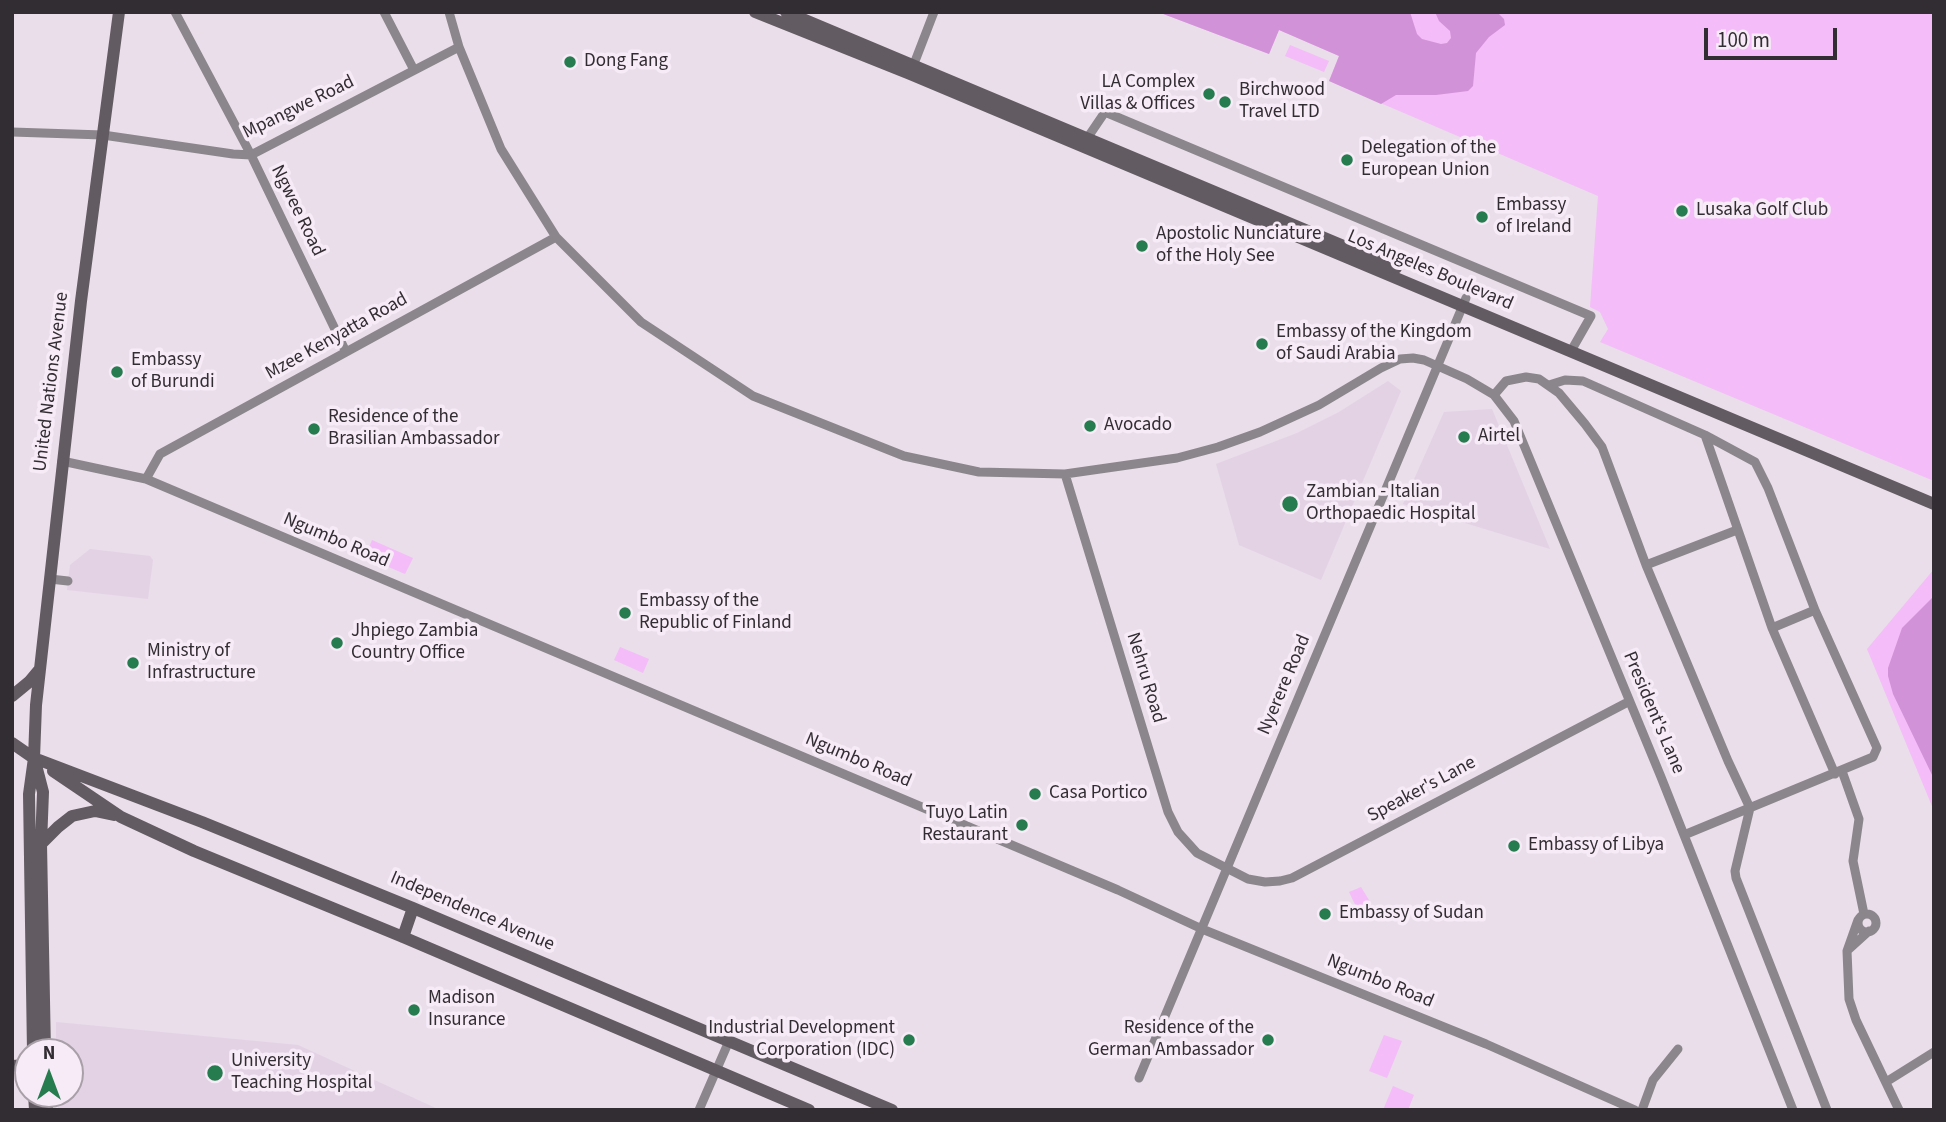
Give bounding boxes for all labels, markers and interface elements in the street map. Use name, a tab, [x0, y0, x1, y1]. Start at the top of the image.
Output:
scale bar	[1708, 14, 1841, 58]
text: 100 m	[1717, 25, 1770, 55]
place label: Dong Fang	[584, 51, 668, 73]
marker: Dong Fang	[562, 54, 578, 70]
street label: Mpangwe Road	[240, 71, 358, 145]
place label: LA Complex Villas & Offices	[1080, 72, 1195, 116]
place label: Birchwood Travel LTD	[1239, 80, 1325, 124]
marker: LA Complex Villas & Offices	[1201, 86, 1217, 102]
marker: Birchwood Travel LTD	[1217, 94, 1233, 110]
place label: Delegation of the European Union	[1361, 138, 1496, 182]
marker: Delegation of the European Union	[1339, 152, 1355, 168]
street label: Ngwee Road	[265, 162, 329, 260]
place label: Embassy of Ireland	[1496, 195, 1572, 239]
place label: Lusaka Golf Club	[1696, 200, 1828, 222]
marker: Lusaka Golf Club	[1674, 203, 1690, 219]
marker: Embassy of Ireland	[1474, 209, 1490, 225]
place label: Apostolic Nunciature of the Holy See	[1156, 224, 1321, 268]
street label: Los Angeles Boulevard	[1344, 226, 1516, 316]
marker: Apostolic Nunciature of the Holy See	[1134, 238, 1150, 254]
street label: Mzee Kenyatta Road	[262, 288, 412, 386]
street label: United Nations Avenue	[30, 291, 74, 473]
place label: Embassy of the Kingdom of Saudi Arabia	[1276, 322, 1472, 366]
marker: Embassy of the Kingdom of Saudi Arabia	[1254, 336, 1270, 352]
place label: Embassy of Burundi	[131, 350, 215, 394]
marker: Embassy of Burundi	[109, 364, 125, 380]
place label: Residence of the Brasilian Ambassador	[328, 407, 500, 451]
place label: Avocado	[1104, 415, 1172, 437]
marker: Avocado	[1082, 418, 1098, 434]
marker: Residence of the Brasilian Ambassador	[306, 421, 322, 437]
place label: Airtel	[1478, 426, 1520, 448]
marker: Airtel	[1456, 429, 1472, 445]
place label: Zambian - Italian Orthopaedic Hospital	[1306, 482, 1475, 526]
marker: Zambian - Italian Orthopaedic Hospital	[1280, 494, 1300, 514]
street label: Ngumbo Road	[279, 508, 393, 574]
place label: Embassy of the Republic of Finland	[639, 591, 792, 635]
marker: Embassy of the Republic of Finland	[617, 605, 633, 621]
place label: Jhpiego Zambia Country Office	[351, 621, 478, 665]
street label: Nehru Road	[1120, 630, 1170, 726]
street label: Nyerere Road	[1254, 631, 1316, 739]
marker: Jhpiego Zambia Country Office	[329, 635, 345, 651]
place label: Ministry of Infrastructure	[147, 641, 256, 685]
street label: President's Lane	[1617, 648, 1689, 778]
marker: Ministry of Infrastructure	[125, 655, 141, 671]
street label: Ngumbo Road	[801, 728, 915, 794]
street label: Speaker's Lane	[1364, 752, 1480, 828]
place label: Casa Portico	[1049, 783, 1148, 805]
marker: Casa Portico	[1027, 786, 1043, 802]
place label: Tuyo Latin Restaurant	[922, 803, 1008, 847]
marker: Tuyo Latin Restaurant	[1014, 817, 1030, 833]
place label: Embassy of Libya	[1528, 835, 1664, 857]
marker: Embassy of Libya	[1506, 838, 1522, 854]
street label: Independence Avenue	[386, 867, 558, 957]
place label: Embassy of Sudan	[1339, 903, 1484, 925]
marker: Embassy of Sudan	[1317, 906, 1333, 922]
street label: Ngumbo Road	[1323, 950, 1437, 1014]
place label: Madison Insurance	[428, 988, 505, 1032]
marker: Madison Insurance	[406, 1002, 422, 1018]
place label: Industrial Development Corporation (IDC)	[708, 1018, 895, 1062]
place label: Residence of the German Ambassador	[1088, 1018, 1254, 1062]
marker: Industrial Development Corporation (IDC)	[901, 1032, 917, 1048]
marker: Residence of the German Ambassador	[1260, 1032, 1276, 1048]
north arrow	[14, 1038, 84, 1108]
text: N	[43, 1040, 55, 1067]
place label: University Teaching Hospital	[231, 1051, 372, 1095]
marker: University Teaching Hospital	[205, 1063, 225, 1083]

